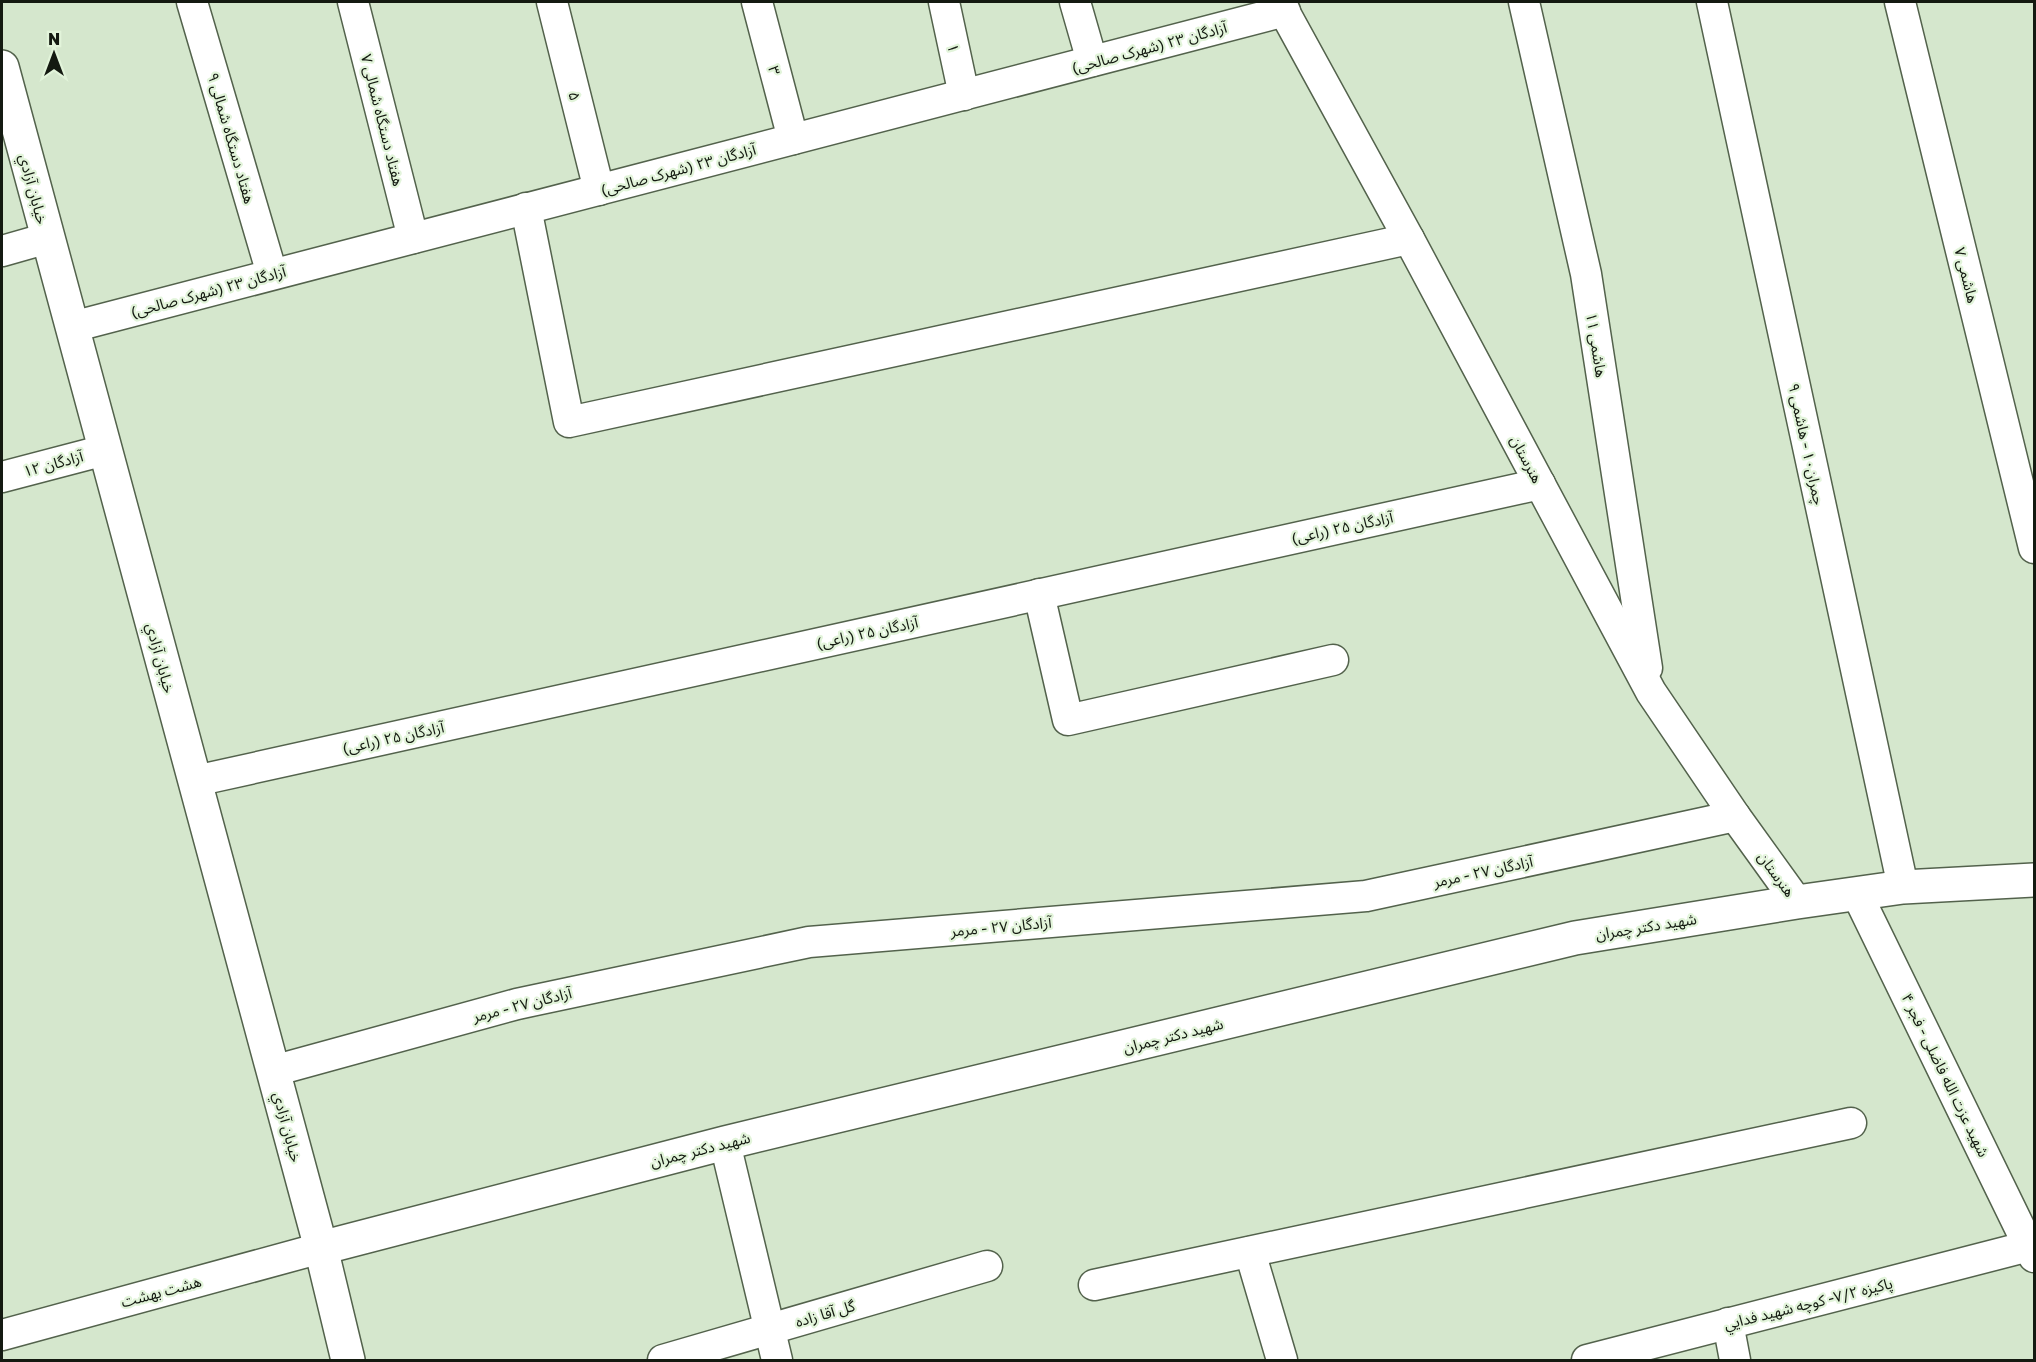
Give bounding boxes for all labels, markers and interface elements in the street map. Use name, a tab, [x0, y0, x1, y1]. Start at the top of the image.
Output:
street label: آزادگان ۲۳ (شهرک صالحی)	[1069, 17, 1230, 77]
north arrow	[24, 24, 84, 84]
text: N	[48, 29, 60, 49]
street label: ۱	[944, 42, 964, 54]
street label: هفتاد دستگاه شمالی ۷	[357, 52, 408, 188]
street label: ۳	[765, 64, 785, 77]
street label: هفتاد دستگاه شمالی ۹	[204, 70, 259, 206]
street label: ۵	[565, 90, 585, 102]
street label: آزادگان ۲۳ (شهرک صالحی)	[598, 139, 759, 199]
street label: خيابان آزادي	[13, 152, 52, 227]
street label: هاشمی ۷	[1950, 245, 1983, 305]
street label: آزادگان ۲۳ (شهرک صالحی)	[128, 261, 289, 321]
street label: هاشمی ۱۱	[1582, 311, 1611, 379]
street label: چمران۱۰ - هاشمی ۹	[1783, 381, 1829, 507]
street label: هنرستان	[1506, 432, 1547, 486]
street label: آزادگان ۱۲	[21, 446, 86, 481]
street label: آزادگان ۲۵ (راعی)	[1289, 507, 1395, 548]
street label: آزادگان ۲۵ (راعی)	[814, 612, 920, 653]
street label: خيابان آزادي	[140, 621, 179, 696]
street label: آزادگان ۲۵ (راعی)	[340, 717, 446, 758]
street label: هنرستان	[1754, 848, 1799, 901]
street label: آزادگان ۲۷ - مرمر	[1431, 852, 1535, 892]
street label: شهید دکتر چمران	[1594, 909, 1698, 945]
street label: آزادگان ۲۷ - مرمر	[949, 913, 1053, 940]
street label: آزادگان ۲۷ - مرمر	[470, 983, 574, 1026]
street label: شهید عزت الله فاضلی - فجر ۴	[1898, 990, 1994, 1160]
street label: شهید دکتر چمران	[1121, 1014, 1225, 1058]
street label: خيابان آزادي	[267, 1090, 306, 1165]
street label: شهید دکتر چمران	[648, 1128, 752, 1172]
street label: هشت بهشت	[119, 1272, 203, 1311]
street label: پاکیزه ۷/۲- كوچه شهيد فدايي	[1722, 1273, 1895, 1336]
street label: گل آقا زاده	[793, 1296, 858, 1331]

